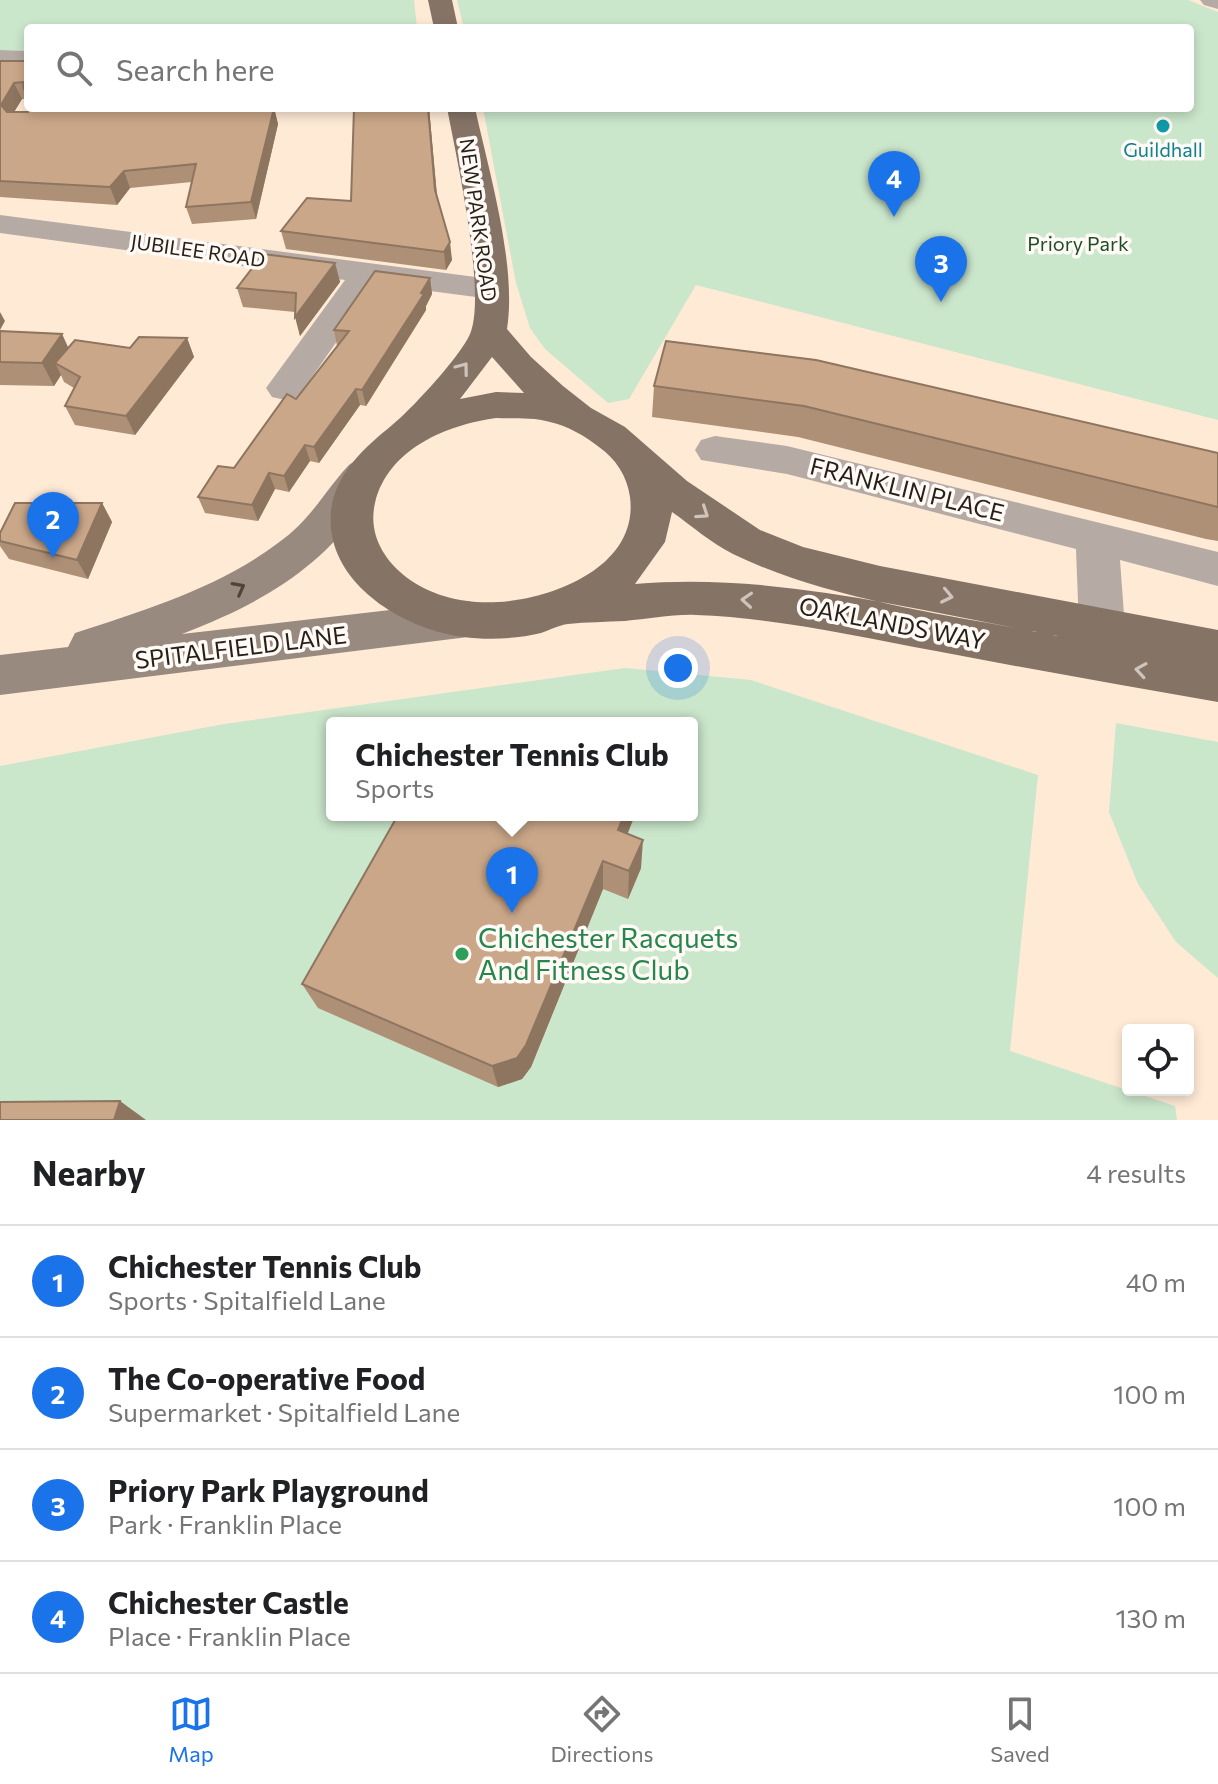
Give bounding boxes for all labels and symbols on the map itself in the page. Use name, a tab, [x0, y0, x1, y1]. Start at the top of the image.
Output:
marker: Guildhall	[1154, 117, 1172, 135]
street label: NEW PARK ROAD	[456, 137, 502, 303]
place label: Guildhall	[1123, 137, 1203, 161]
pin: 4	[868, 151, 920, 217]
street label: JUBILEE ROAD	[129, 229, 267, 271]
park label: Priory Park	[1027, 231, 1129, 255]
pin: 3	[915, 236, 967, 302]
one-way arrow	[453, 362, 467, 377]
street label: FRANKLIN PLACE	[807, 450, 1007, 527]
pin: 2	[27, 492, 79, 558]
one-way arrow	[695, 503, 709, 518]
one-way arrow	[231, 583, 246, 598]
one-way arrow	[940, 587, 953, 604]
street label: OAKLANDS WAY	[797, 590, 988, 655]
one-way arrow	[740, 592, 753, 609]
street label: SPITALFIELD LANE	[133, 619, 348, 674]
your location	[658, 648, 698, 688]
one-way arrow	[1134, 662, 1148, 679]
pin: 1	[486, 847, 538, 913]
place label: Chichester Racquets And Fitness Club	[478, 920, 738, 986]
marker: Chichester Racquets And Fitness Club	[453, 945, 471, 963]

